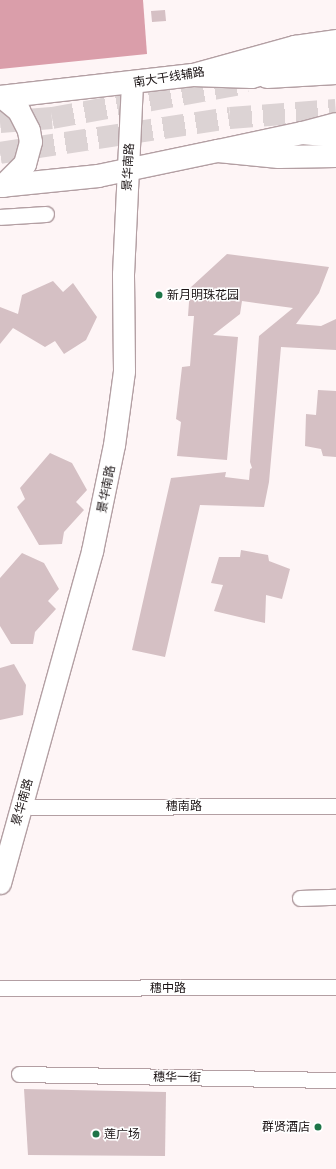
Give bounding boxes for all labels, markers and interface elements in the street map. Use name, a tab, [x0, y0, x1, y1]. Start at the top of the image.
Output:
street label: 南大干线辅路	[132, 64, 206, 90]
street label: 景华南路	[120, 143, 136, 191]
place label: 新月明珠花园	[167, 288, 239, 302]
marker: 新月明珠花园	[154, 290, 164, 300]
street label: 景华南路	[94, 464, 118, 514]
street label: 景华南路	[8, 777, 36, 827]
street label: 穗南路	[166, 799, 202, 813]
street label: 穗中路	[150, 981, 186, 995]
street label: 穗华一街	[153, 1069, 201, 1085]
place label: 群贤酒店	[262, 1120, 310, 1134]
marker: 群贤酒店	[313, 1122, 323, 1132]
place label: 莲广场	[104, 1127, 140, 1141]
marker: 莲广场	[91, 1129, 101, 1139]

